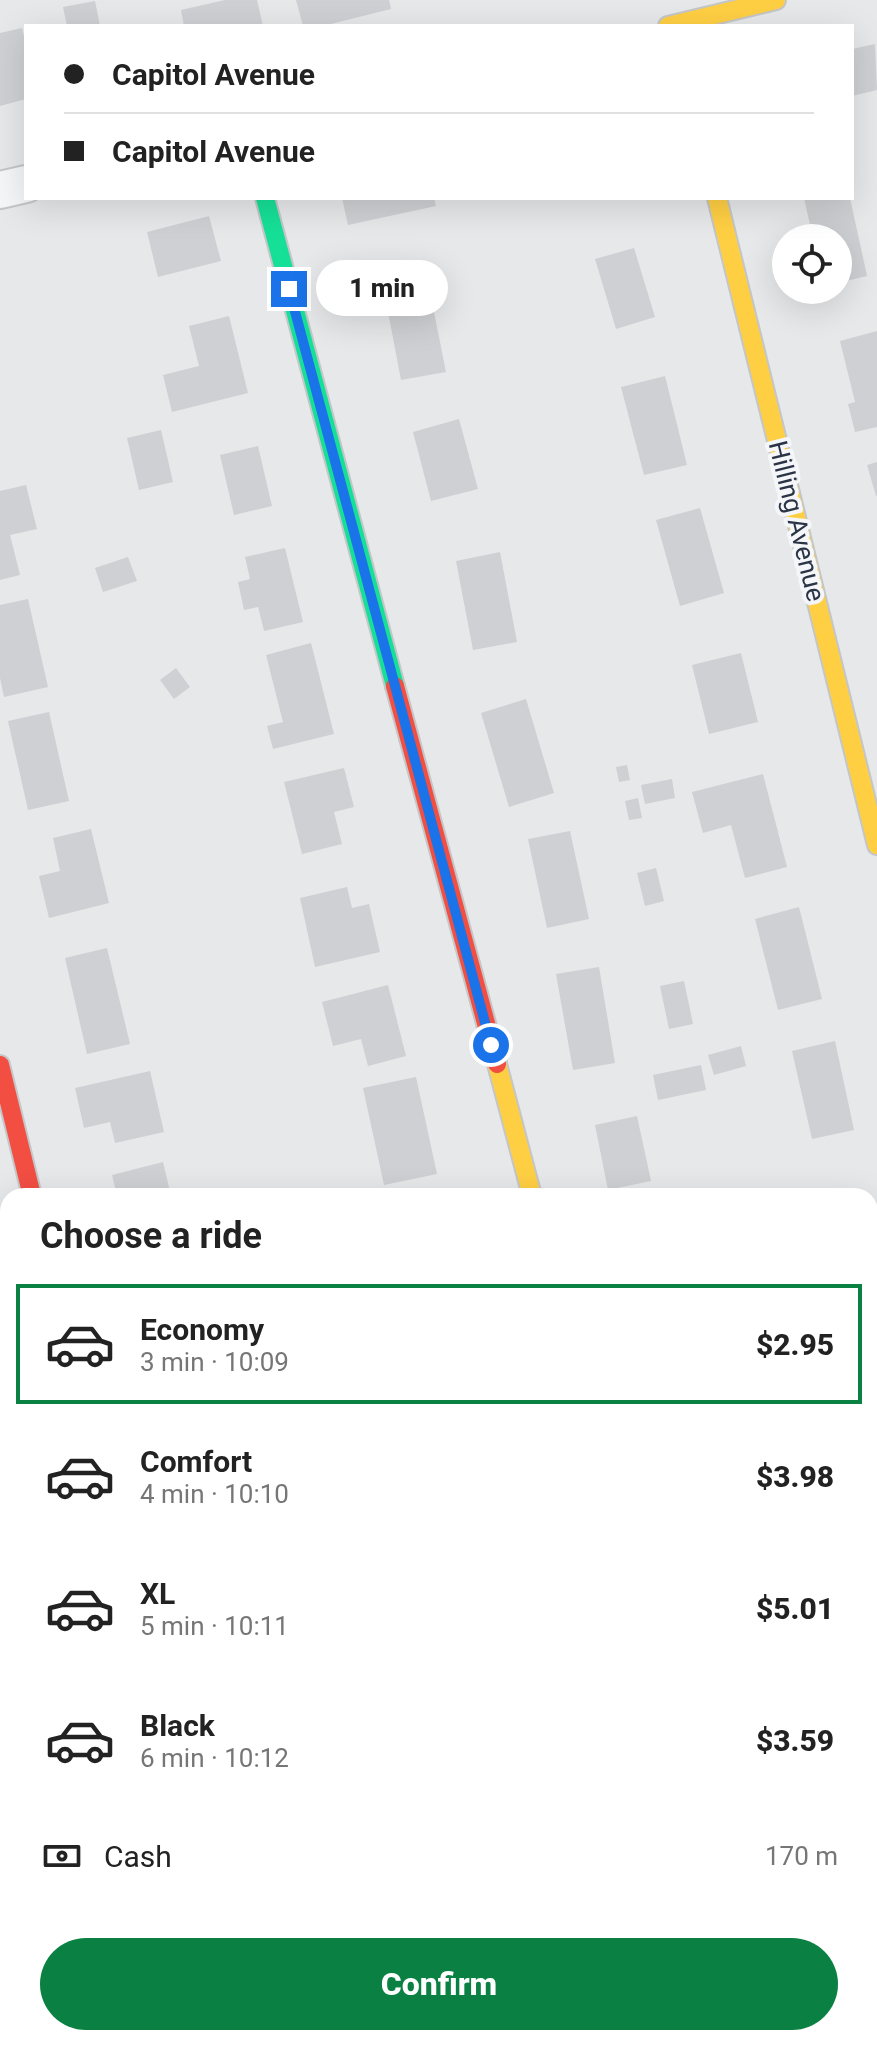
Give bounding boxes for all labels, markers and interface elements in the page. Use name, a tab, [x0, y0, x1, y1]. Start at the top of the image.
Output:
text: Capitol Avenue	[112, 57, 315, 92]
text: Capitol Avenue	[112, 134, 315, 169]
map controls	[772, 224, 852, 304]
button: locate	[772, 224, 852, 304]
callout: 1 min	[317, 261, 449, 317]
route end	[271, 271, 307, 307]
text: 1 min	[349, 273, 415, 303]
street label: Hilling Avenue	[763, 438, 831, 604]
route start	[473, 1027, 509, 1063]
text: Choose a ride	[40, 1215, 262, 1257]
icon: car	[44, 1308, 116, 1380]
text: Economy	[140, 1312, 264, 1347]
text: $2.95	[756, 1327, 834, 1362]
text: 3 min · 10:09	[140, 1347, 289, 1377]
icon: car	[44, 1440, 116, 1512]
text: Comfort	[140, 1444, 252, 1479]
text: $3.98	[756, 1459, 834, 1494]
text: 4 min · 10:10	[140, 1479, 289, 1509]
icon: car	[44, 1572, 116, 1644]
text: XL	[140, 1576, 175, 1611]
text: $5.01	[756, 1591, 834, 1626]
text: 5 min · 10:11	[140, 1611, 289, 1641]
icon: car	[44, 1704, 116, 1776]
text: Black	[140, 1708, 215, 1743]
text: $3.59	[756, 1723, 834, 1758]
text: 6 min · 10:12	[140, 1743, 289, 1773]
icon: cash	[40, 1834, 84, 1878]
text: Cash	[104, 1839, 172, 1874]
text: 170 m	[765, 1841, 838, 1871]
button: Confirm	[40, 1938, 838, 2030]

